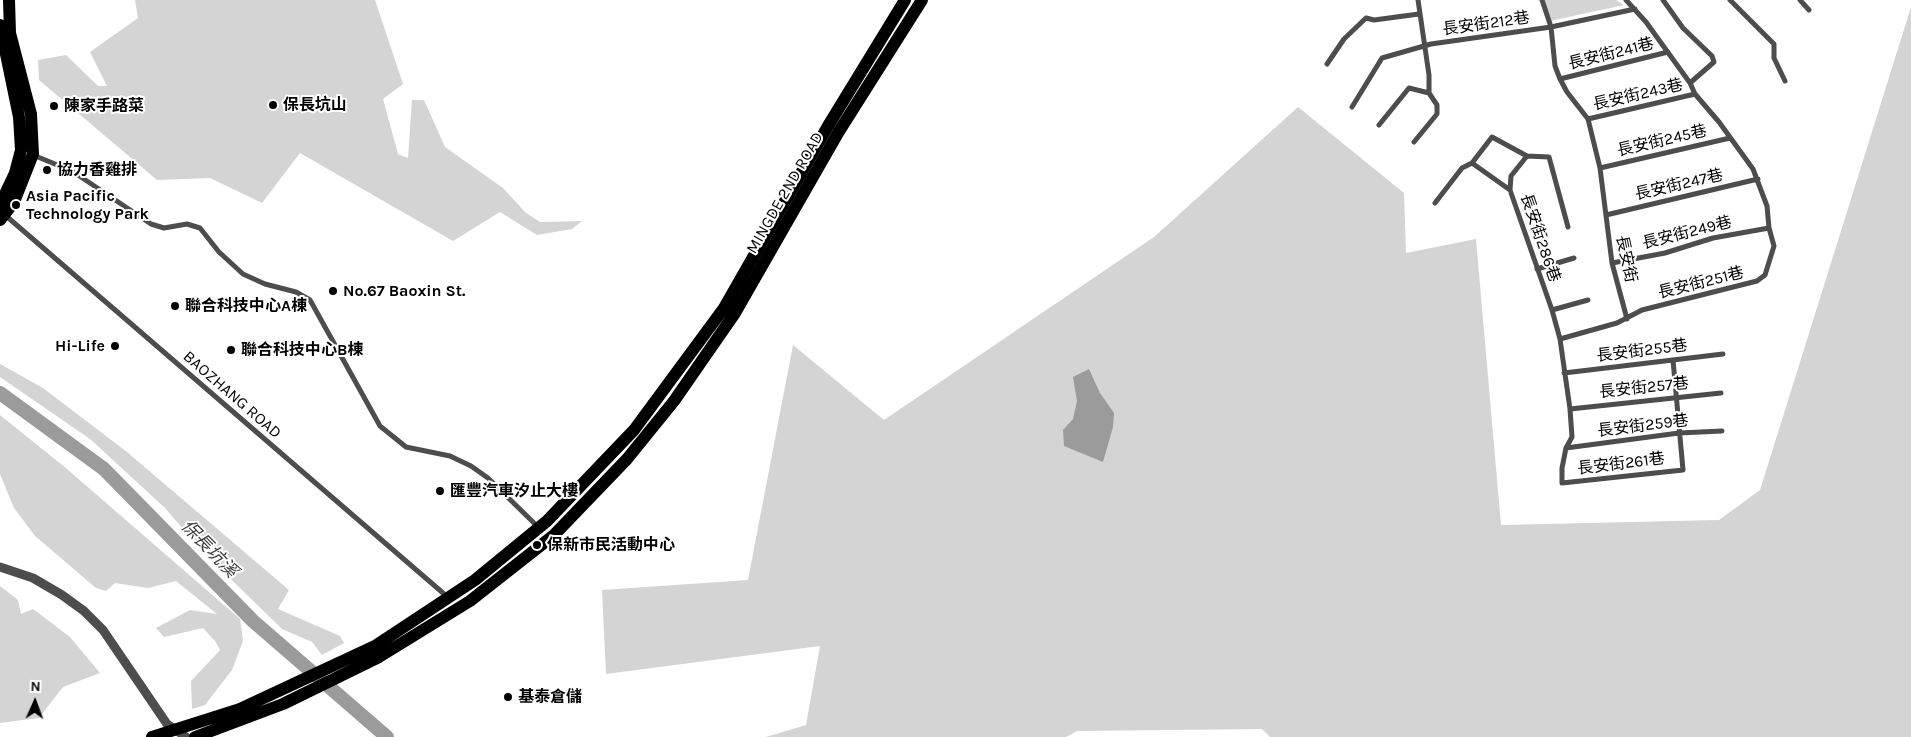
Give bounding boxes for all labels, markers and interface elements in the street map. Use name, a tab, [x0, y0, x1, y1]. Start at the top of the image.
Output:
street label: 長安街212巷	[1441, 8, 1531, 40]
street label: 長安街241巷	[1566, 34, 1656, 74]
street label: 長安街243巷	[1591, 75, 1685, 115]
place label: 保長坑山	[283, 95, 347, 115]
place label: 陳家手路菜	[64, 96, 144, 116]
marker: 保長坑山	[267, 99, 279, 111]
marker: 陳家手路菜	[48, 100, 60, 112]
street label: 長安街245巷	[1615, 121, 1709, 161]
street label: MINGDE 2ND ROAD	[742, 129, 828, 257]
place label: 協力香雞排	[57, 160, 137, 180]
marker: 協力香雞排	[41, 164, 53, 176]
street label: 長安街247巷	[1633, 166, 1725, 204]
place label: Asia Pacific Technology Park	[26, 186, 149, 224]
street label: 長安街286巷	[1516, 191, 1564, 285]
marker: Asia Pacific Technology Park	[10, 199, 22, 211]
street label: 長安街249巷	[1640, 213, 1734, 253]
street label: 長安街	[1612, 234, 1640, 284]
street label: 長安街251巷	[1656, 263, 1746, 303]
place label: No.67 Baoxin St.	[343, 281, 466, 301]
marker: No.67 Baoxin St.	[327, 285, 339, 297]
place label: 聯合科技中心A棟	[185, 296, 307, 316]
marker: 聯合科技中心A棟	[169, 300, 181, 312]
place label: Hi-Life	[55, 336, 105, 356]
street label: 長安街255巷	[1596, 336, 1688, 366]
marker: Hi-Life	[109, 340, 121, 352]
place label: 聯合科技中心B棟	[241, 340, 363, 360]
marker: 聯合科技中心B棟	[225, 344, 237, 356]
street label: BAOZHANG ROAD	[179, 347, 285, 443]
street label: 長安街257巷	[1598, 374, 1690, 402]
street label: 長安街259巷	[1596, 411, 1690, 441]
street label: 長安街261巷	[1576, 449, 1666, 479]
place label: 匯豐汽車汐止大樓	[450, 481, 578, 501]
marker: 匯豐汽車汐止大樓	[434, 485, 446, 497]
water label: 保長坑溪	[176, 516, 242, 582]
place label: 保新市民活動中心	[547, 535, 675, 555]
marker: 保新市民活動中心	[531, 539, 543, 551]
north arrow	[10, 677, 60, 727]
text: N	[30, 678, 41, 695]
place label: 基泰倉儲	[518, 687, 582, 707]
marker: 基泰倉儲	[502, 691, 514, 703]

